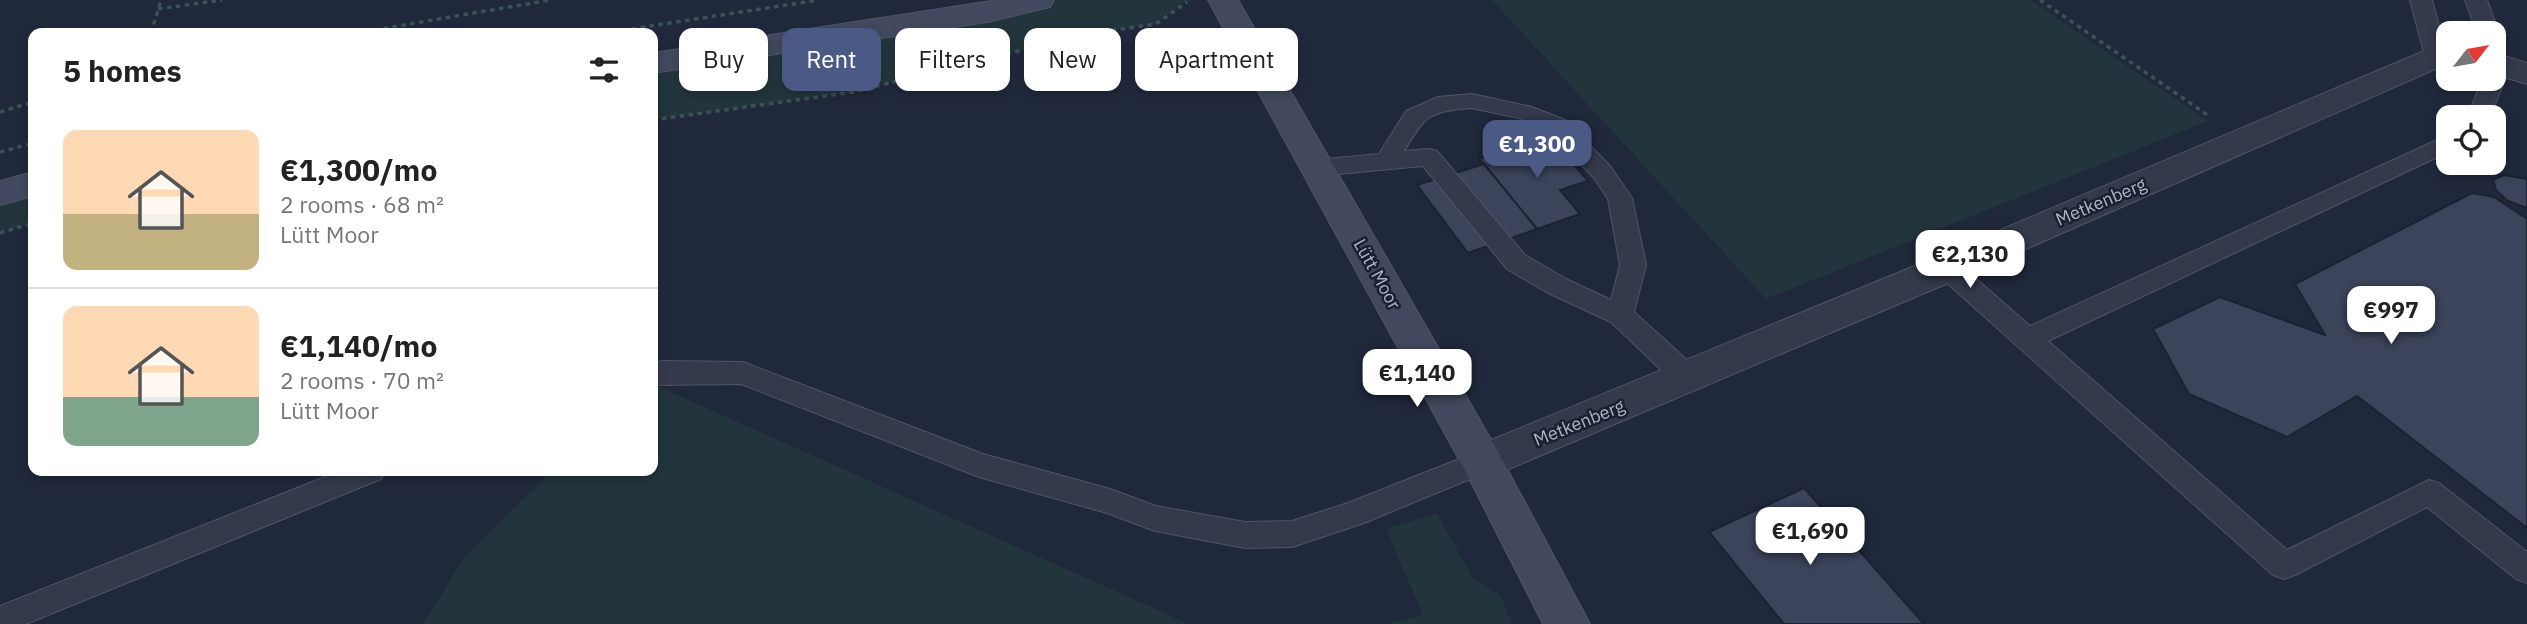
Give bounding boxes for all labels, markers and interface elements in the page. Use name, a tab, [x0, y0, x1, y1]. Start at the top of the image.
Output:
north arrow	[2436, 21, 2506, 91]
map controls	[2436, 21, 2506, 175]
chip: Buy	[679, 28, 768, 91]
chip: Rent	[782, 28, 881, 91]
chip: Filters	[895, 28, 1010, 91]
chip: New	[1024, 28, 1121, 91]
chip: Apartment	[1135, 28, 1298, 91]
text: 5 homes	[63, 51, 182, 90]
icon: filters	[585, 51, 623, 89]
button: locate	[2436, 105, 2506, 175]
pin: €1,300	[1480, 120, 1594, 180]
text: €1,300	[1499, 128, 1575, 158]
text: €1,300/mo	[280, 150, 437, 189]
icon: home	[119, 158, 203, 242]
street label: Metkenberg	[2052, 172, 2150, 231]
text: 2 rooms · 68 m²	[280, 189, 444, 219]
text: Lütt Moor	[280, 219, 379, 249]
pin: €2,130	[1913, 230, 2027, 290]
street label: Lütt Moor	[1349, 234, 1406, 313]
text: €2,130	[1932, 238, 2008, 268]
pin: €997	[2350, 286, 2432, 346]
text: €997	[2363, 294, 2419, 324]
text: €1,140/mo	[280, 326, 437, 365]
icon: home	[119, 334, 203, 418]
pin: €1,140	[1360, 350, 1474, 409]
text: €1,140	[1379, 357, 1455, 387]
text: 2 rooms · 70 m²	[280, 365, 444, 395]
street label: Metkenberg	[1530, 394, 1628, 451]
text: Lütt Moor	[280, 395, 379, 425]
pin: €1,690	[1753, 508, 1867, 567]
text: €1,690	[1772, 515, 1848, 545]

